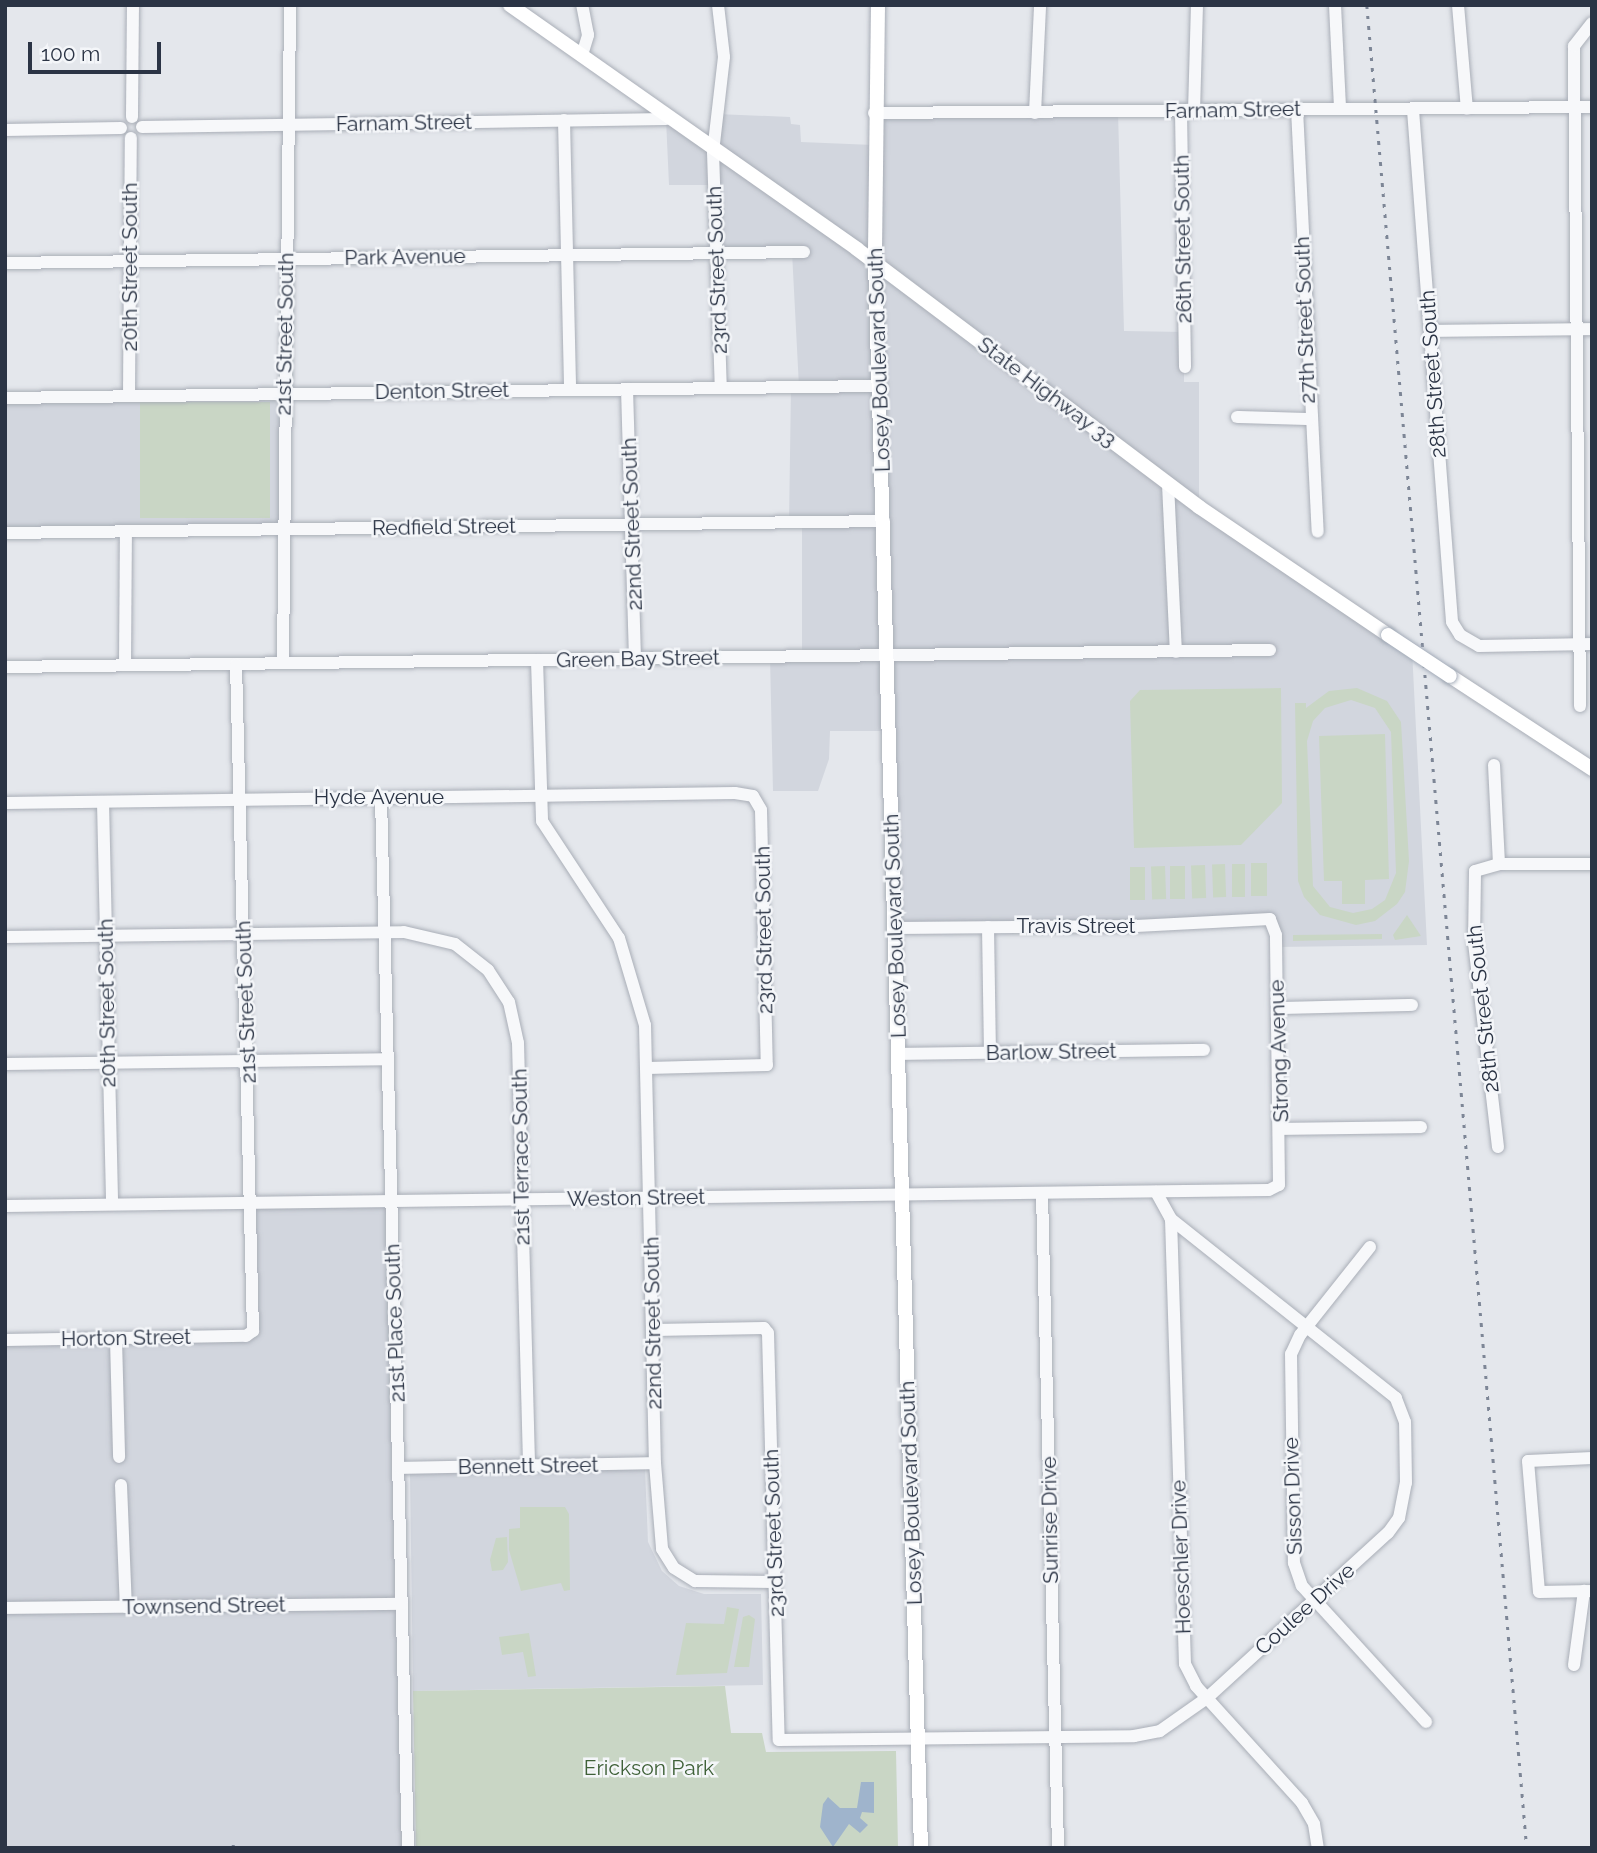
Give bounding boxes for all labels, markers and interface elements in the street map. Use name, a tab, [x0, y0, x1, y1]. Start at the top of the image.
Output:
scale bar	[32, 28, 164, 72]
text: 100 m	[41, 41, 100, 66]
street label: Farnam Street	[1165, 96, 1301, 124]
street label: Farnam Street	[336, 109, 472, 137]
street label: 26th Street South	[1169, 154, 1197, 324]
street label: 20th Street South	[117, 183, 143, 351]
street label: 23rd Street South	[701, 186, 733, 354]
street label: 27th Street South	[1289, 236, 1321, 404]
street label: Park Avenue	[344, 243, 466, 271]
street label: Losey Boulevard South	[862, 247, 896, 473]
street label: 21st Street South	[271, 252, 299, 416]
street label: 28th Street South	[1415, 289, 1451, 459]
street label: State Highway 33	[972, 332, 1122, 452]
street label: Denton Street	[374, 377, 510, 405]
street label: 22nd Street South	[616, 437, 648, 611]
street label: Redfield Street	[372, 513, 516, 541]
street label: Green Bay Street	[556, 645, 720, 673]
street label: Hyde Avenue	[314, 784, 444, 810]
street label: Losey Boulevard South	[878, 813, 912, 1039]
street label: 23rd Street South	[750, 846, 778, 1014]
street label: Travis Street	[1017, 913, 1135, 939]
street label: 20th Street South	[93, 918, 121, 1088]
street label: 21st Street South	[231, 920, 261, 1084]
street label: 28th Street South	[1462, 924, 1504, 1094]
street label: Strong Avenue	[1264, 979, 1294, 1123]
street label: Barlow Street	[985, 1038, 1117, 1066]
street label: 21st Terrace South	[507, 1068, 535, 1246]
street label: Weston Street	[567, 1184, 705, 1212]
street label: 22nd Street South	[639, 1236, 667, 1410]
street label: 21st Place South	[380, 1243, 410, 1403]
street label: Horton Street	[61, 1324, 191, 1352]
street label: Losey Boulevard South	[894, 1380, 928, 1606]
street label: Sisson Drive	[1278, 1437, 1308, 1555]
street label: 23rd Street South	[758, 1449, 790, 1617]
street label: Bennett Street	[457, 1452, 599, 1480]
street label: Sunrise Drive	[1036, 1456, 1064, 1584]
street label: Hoeschler Drive	[1166, 1479, 1196, 1635]
street label: Coulee Drive	[1250, 1558, 1360, 1660]
street label: Townsend Street	[122, 1592, 286, 1620]
park label: Erickson Park	[584, 1755, 714, 1781]

